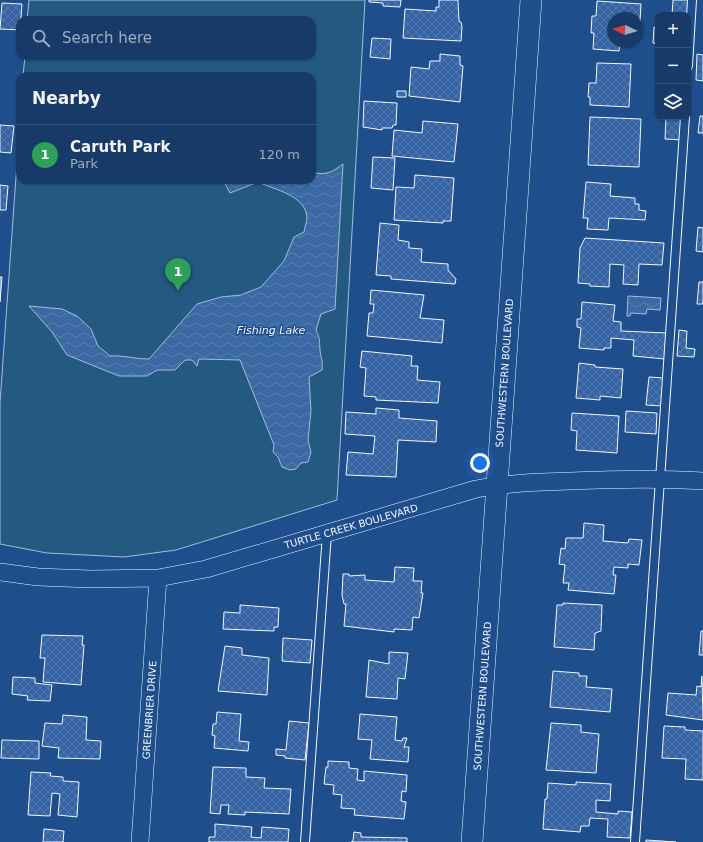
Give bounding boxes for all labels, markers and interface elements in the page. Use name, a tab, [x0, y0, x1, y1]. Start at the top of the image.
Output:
north arrow	[607, 12, 643, 48]
map controls	[655, 12, 691, 120]
button: +	[655, 12, 691, 48]
search box	[16, 16, 316, 60]
icon: search	[30, 27, 52, 49]
text: Search here	[62, 29, 152, 47]
button: −	[655, 48, 691, 84]
button: layers	[655, 84, 691, 120]
text: Nearby	[32, 88, 101, 108]
text: Caruth Park	[70, 138, 170, 156]
text: 1	[40, 147, 50, 162]
text: 120 m	[258, 147, 300, 162]
text: Park	[70, 156, 98, 171]
pin: 1	[165, 258, 191, 291]
street label: SOUTHWESTERN BOULEVARD	[494, 298, 515, 448]
water label: Fishing Lake	[237, 324, 306, 337]
your location	[470, 453, 490, 473]
street label: TURTLE CREEK BOULEVARD	[282, 502, 420, 551]
street label: SOUTHWESTERN BOULEVARD	[472, 621, 493, 771]
street label: GREENBRIER DRIVE	[141, 660, 158, 760]

